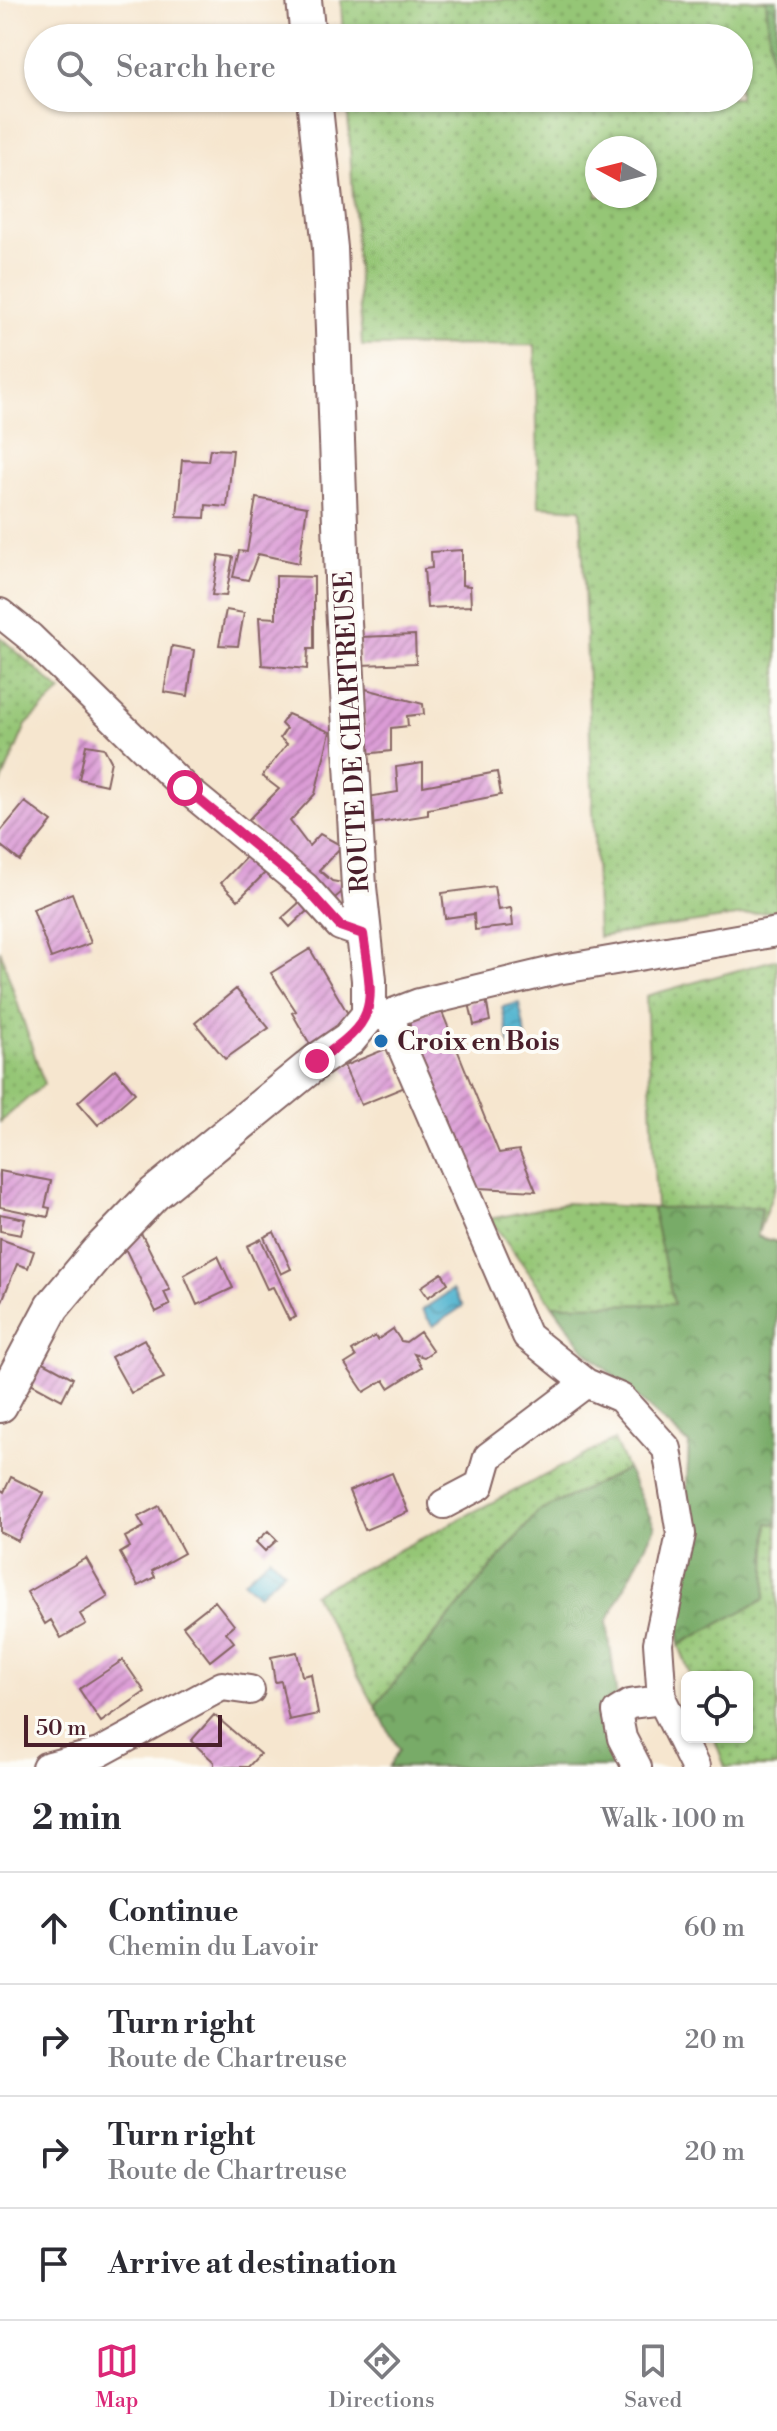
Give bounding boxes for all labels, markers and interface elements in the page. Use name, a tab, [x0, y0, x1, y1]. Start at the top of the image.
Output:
search box	[24, 24, 753, 112]
icon: search	[52, 46, 96, 90]
text: Search here	[116, 49, 276, 87]
north arrow	[585, 136, 657, 208]
street label: ROUTE DE CHARTREUSE	[328, 570, 376, 894]
route start	[167, 770, 203, 806]
place label: Croix en Bois	[397, 1026, 560, 1058]
marker: Croix en Bois	[372, 1032, 390, 1050]
route end	[299, 1043, 335, 1079]
map controls	[681, 1671, 753, 1743]
button: locate	[681, 1671, 753, 1743]
scale bar	[24, 1711, 222, 1747]
text: 50 m	[36, 1715, 87, 1742]
text: 2 min	[32, 1798, 121, 1840]
text: Walk · 100 m	[601, 1803, 745, 1835]
text: Continue	[108, 1893, 239, 1931]
icon: ahead	[32, 1906, 76, 1950]
text: 60 m	[684, 1912, 745, 1944]
text: Chemin du Lavoir	[108, 1931, 319, 1963]
text: Turn right	[108, 2005, 255, 2043]
icon: right	[32, 2018, 76, 2062]
text: 20 m	[685, 2024, 745, 2056]
text: Route de Chartreuse	[108, 2043, 347, 2075]
text: Turn right	[108, 2117, 255, 2155]
icon: right	[32, 2130, 76, 2174]
text: 20 m	[685, 2136, 745, 2168]
text: Route de Chartreuse	[108, 2155, 347, 2187]
icon: arrive	[32, 2242, 76, 2286]
text: Arrive at destination	[108, 2245, 397, 2283]
tab: Map	[95, 2339, 139, 2414]
tab: Directions	[329, 2339, 435, 2414]
tab: Saved	[624, 2339, 682, 2414]

